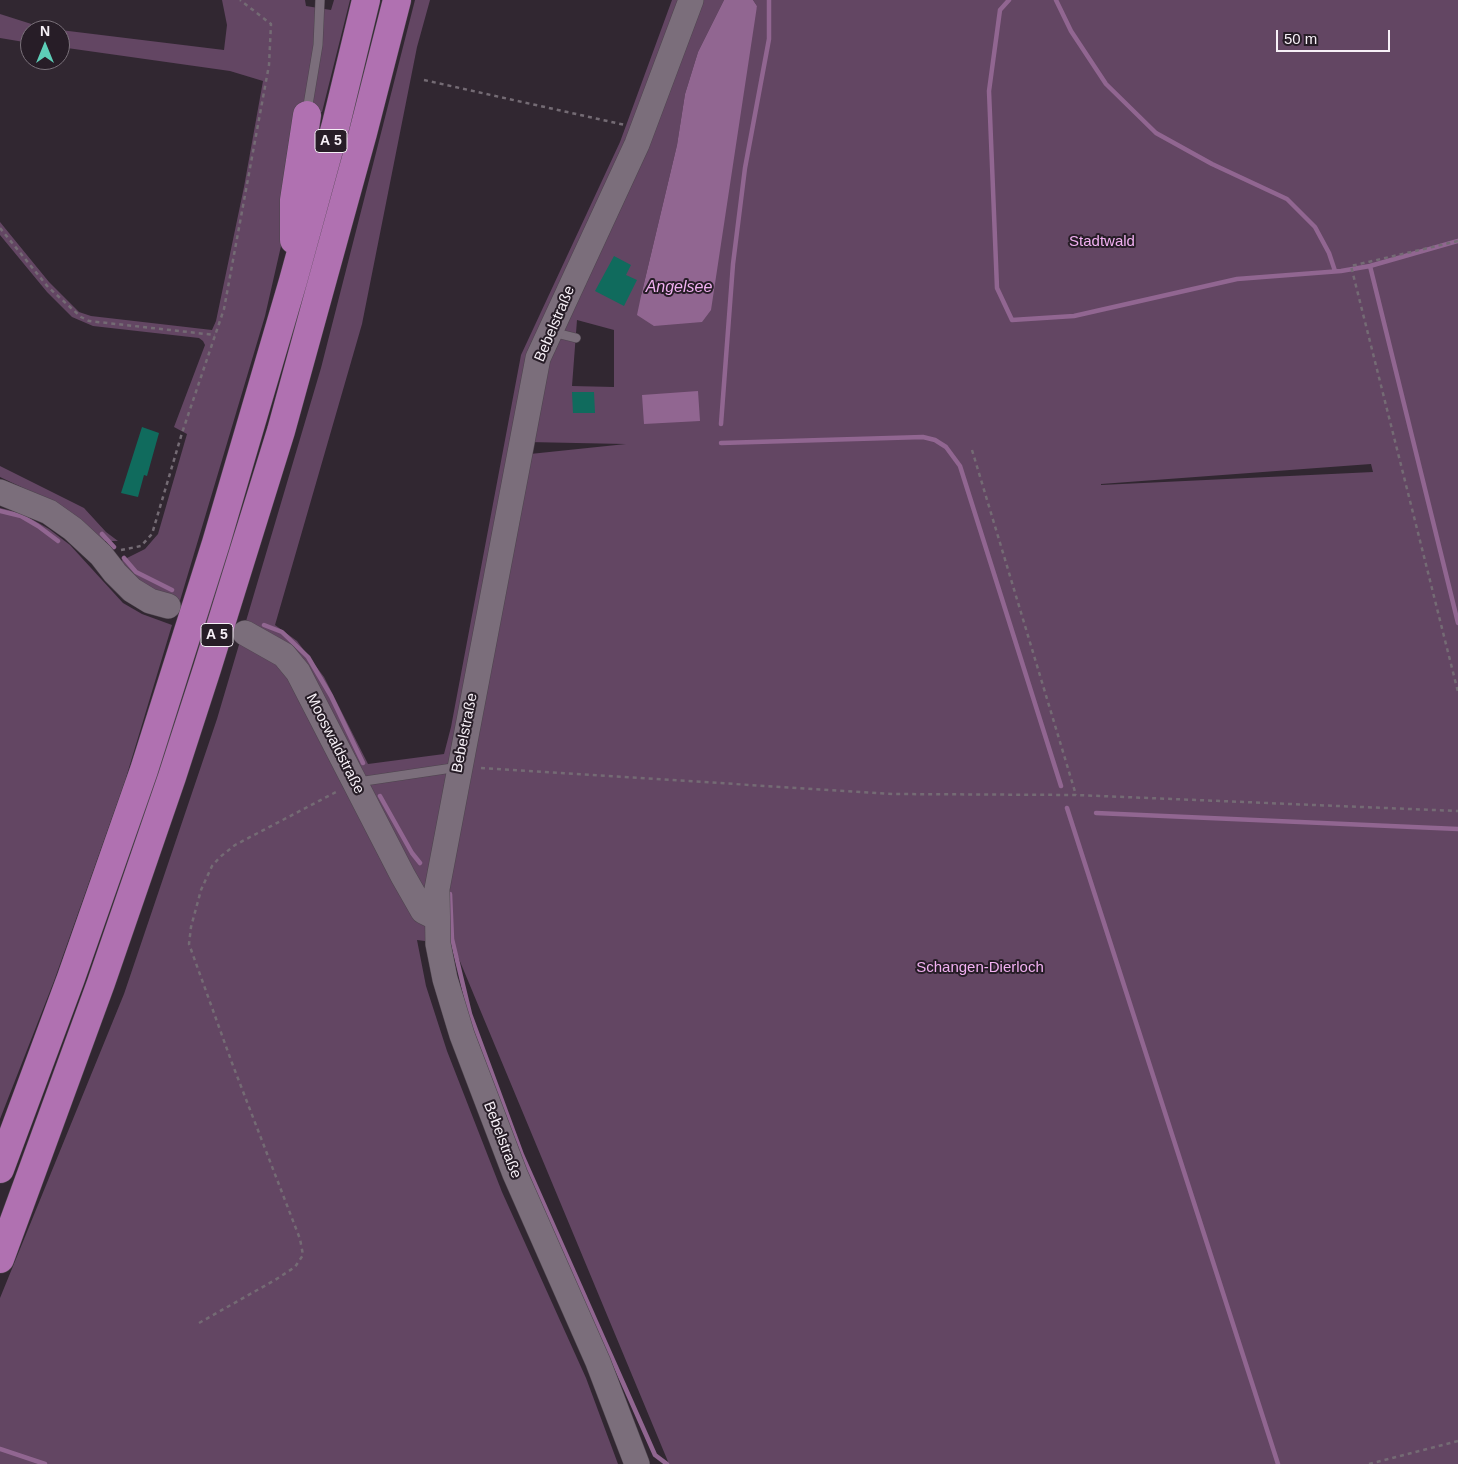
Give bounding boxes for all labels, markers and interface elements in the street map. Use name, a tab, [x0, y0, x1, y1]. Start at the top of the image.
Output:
north arrow	[20, 20, 70, 70]
scale bar	[1278, 20, 1392, 52]
text: N	[40, 23, 50, 39]
text: 50 m	[1284, 30, 1317, 47]
road number: A 5	[315, 130, 347, 152]
park label: Stadtwald	[1069, 233, 1135, 251]
water label: Angelsee	[646, 278, 712, 298]
street label: Bebelstraße	[531, 283, 579, 365]
road number: A 5	[201, 624, 233, 646]
street label: Mooswaldstraße	[302, 691, 368, 797]
street label: Bebelstraße	[448, 692, 482, 774]
park label: Schangen-Dierloch	[916, 959, 1044, 977]
street label: Bebelstraße	[479, 1099, 525, 1181]

